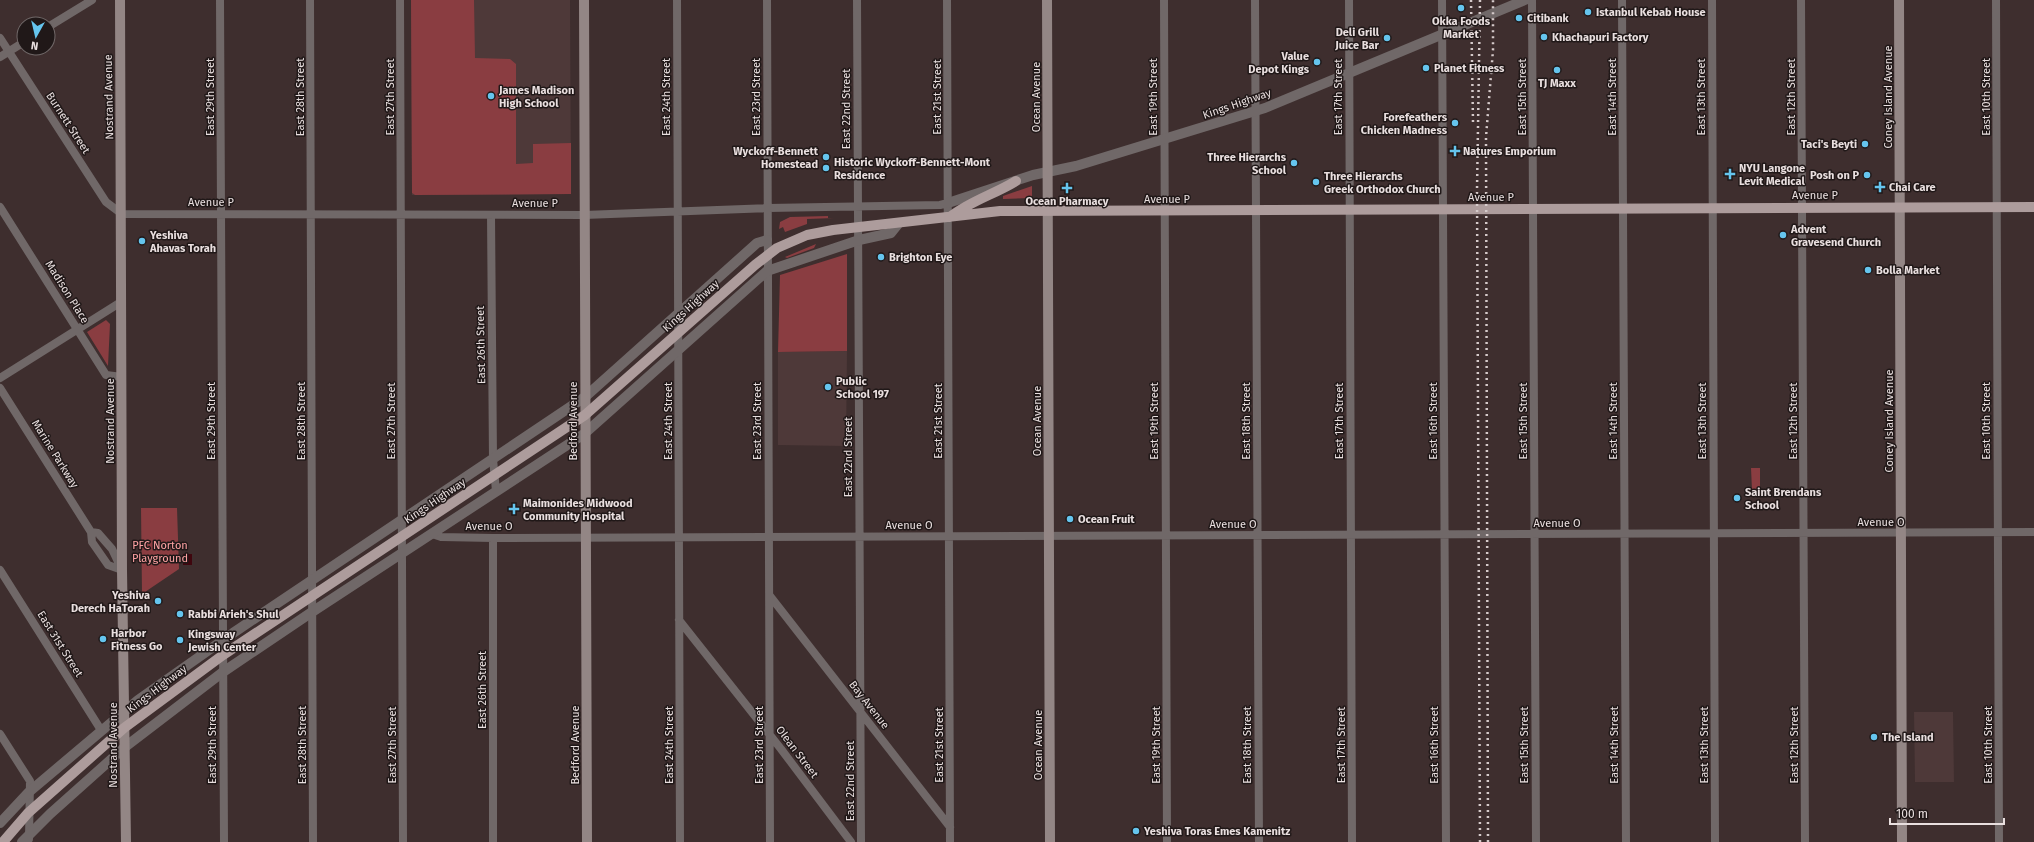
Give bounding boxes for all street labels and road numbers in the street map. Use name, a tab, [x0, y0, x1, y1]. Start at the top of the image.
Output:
street label: Coney Island Avenue	[1882, 45, 1895, 149]
street label: Nostrand Avenue	[102, 54, 116, 140]
street label: East 29th Street	[204, 58, 217, 136]
street label: East 28th Street	[294, 58, 307, 136]
street label: East 27th Street	[384, 58, 397, 136]
street label: East 24th Street	[660, 58, 673, 136]
street label: East 23rd Street	[750, 58, 763, 136]
street label: East 19th Street	[1147, 58, 1160, 136]
street label: East 15th Street	[1516, 58, 1529, 136]
street label: East 14th Street	[1606, 58, 1619, 136]
street label: East 13th Street	[1695, 58, 1708, 136]
street label: East 12th Street	[1785, 58, 1798, 136]
street label: East 10th Street	[1980, 58, 1993, 136]
street label: East 21st Street	[931, 59, 944, 135]
street label: East 17th Street	[1332, 59, 1345, 135]
street label: Ocean Avenue	[1030, 62, 1043, 132]
street label: East 22nd Street	[840, 69, 853, 149]
street label: Kings Highway	[1201, 86, 1273, 122]
street label: Burnett Street	[43, 90, 93, 156]
street label: Avenue P	[1792, 189, 1839, 202]
street label: Avenue P	[1468, 191, 1515, 204]
street label: Avenue P	[1144, 193, 1191, 206]
street label: Avenue P	[188, 196, 235, 209]
street label: Avenue P	[512, 197, 559, 210]
street label: Madison Place	[43, 258, 91, 326]
street label: Kings Highway	[660, 277, 722, 335]
street label: East 26th Street	[474, 306, 488, 384]
street label: Coney Island Avenue	[1883, 369, 1896, 473]
street label: Nostrand Avenue	[104, 378, 117, 464]
street label: Bedford Avenue	[567, 381, 580, 461]
street label: East 29th Street	[205, 382, 218, 460]
street label: East 28th Street	[295, 382, 308, 460]
street label: East 27th Street	[385, 382, 398, 460]
street label: East 24th Street	[662, 382, 675, 460]
street label: East 23rd Street	[751, 382, 764, 460]
street label: East 19th Street	[1148, 382, 1161, 460]
street label: East 18th Street	[1240, 382, 1253, 460]
street label: East 16th Street	[1427, 382, 1440, 460]
street label: East 15th Street	[1517, 382, 1530, 460]
street label: East 14th Street	[1607, 382, 1620, 460]
street label: East 13th Street	[1696, 382, 1709, 460]
street label: East 12th Street	[1787, 382, 1800, 460]
street label: East 10th Street	[1980, 382, 1993, 460]
street label: East 21st Street	[932, 383, 945, 459]
street label: East 17th Street	[1333, 383, 1346, 459]
street label: Ocean Avenue	[1031, 386, 1044, 456]
street label: East 22nd Street	[842, 417, 855, 497]
street label: Marine Parkway	[29, 418, 81, 491]
street label: Kings Highway	[402, 475, 469, 526]
street label: Avenue O	[1857, 516, 1905, 529]
street label: Avenue O	[1533, 517, 1581, 530]
street label: Avenue O	[1209, 518, 1257, 531]
street label: Avenue O	[885, 519, 933, 532]
street label: Avenue O	[465, 520, 513, 533]
street label: East 31st Street	[34, 609, 86, 679]
street label: East 26th Street	[476, 651, 489, 729]
street label: Kings Highway	[125, 662, 190, 716]
street label: Bay Avenue	[846, 678, 892, 732]
street label: Nostrand Avenue	[107, 702, 120, 788]
street label: Bedford Avenue	[569, 705, 582, 785]
street label: East 29th Street	[206, 706, 219, 784]
street label: East 28th Street	[296, 706, 309, 784]
street label: East 27th Street	[386, 706, 399, 784]
street label: East 24th Street	[663, 706, 676, 784]
street label: East 23rd Street	[753, 706, 766, 784]
street label: East 19th Street	[1150, 706, 1163, 784]
street label: East 18th Street	[1241, 706, 1254, 784]
street label: East 16th Street	[1428, 706, 1441, 784]
street label: East 15th Street	[1518, 706, 1531, 784]
street label: East 14th Street	[1608, 706, 1621, 784]
street label: East 13th Street	[1698, 706, 1711, 784]
street label: East 12th Street	[1788, 706, 1801, 784]
street label: East 10th Street	[1982, 706, 1995, 784]
street label: East 21st Street	[933, 707, 946, 783]
street label: East 17th Street	[1335, 707, 1348, 783]
street label: Ocean Avenue	[1032, 710, 1045, 780]
street label: Olean Street	[773, 723, 821, 781]
street label: East 22nd Street	[844, 741, 857, 821]

